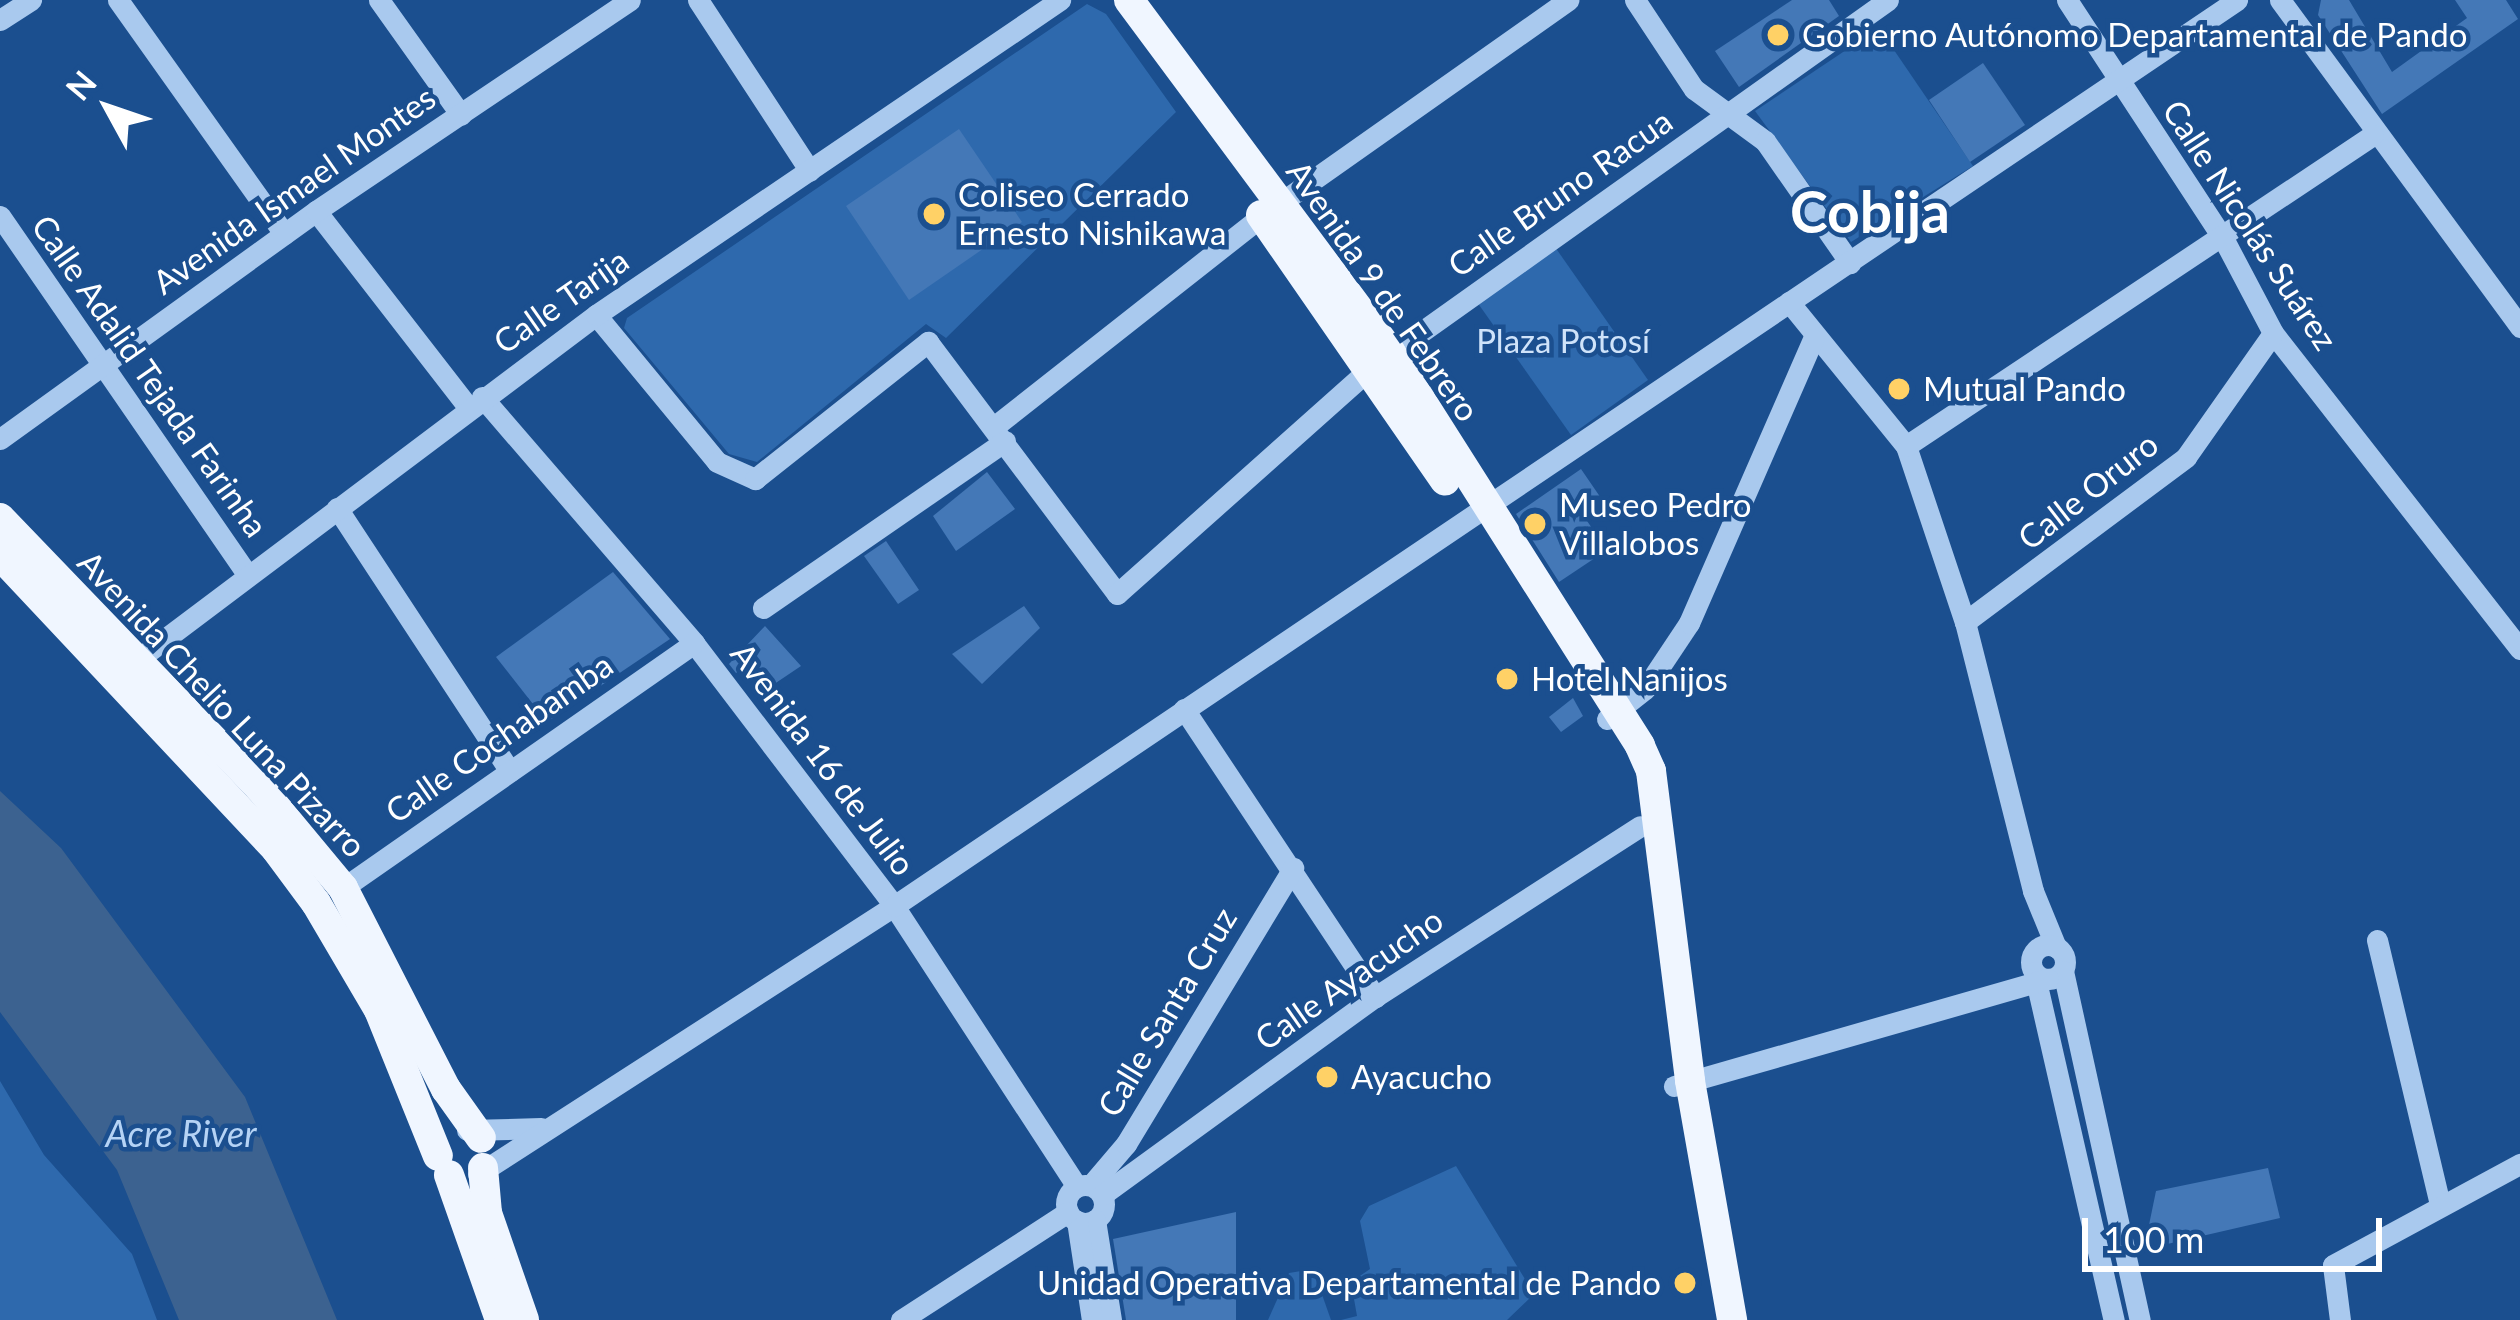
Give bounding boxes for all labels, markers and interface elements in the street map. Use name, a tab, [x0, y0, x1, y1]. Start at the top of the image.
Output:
place label: Gobierno Autónomo Departamental de Pando	[1802, 15, 2469, 55]
marker: Gobierno Autónomo Departamental de Pando	[1765, 22, 1791, 48]
north arrow	[48, 48, 168, 168]
text: N	[57, 62, 104, 107]
street label: Avenida Ismael Montes	[145, 78, 443, 302]
street label: Calle Nicolás Suárez	[2154, 93, 2346, 357]
street label: Calle Bruno Racua	[1440, 101, 1680, 285]
street label: Avenida 9 de Febrero	[1278, 153, 1488, 429]
place label: Coliseo Cerrado Ernesto Nishikawa	[958, 175, 1226, 253]
district label: Cobija	[1790, 178, 1950, 246]
marker: Coliseo Cerrado Ernesto Nishikawa	[921, 201, 947, 227]
street label: Calle Adalid Tejada Farinha	[23, 207, 277, 545]
street label: Calle Tarija	[486, 240, 636, 362]
park label: Plaza Potosí	[1476, 321, 1650, 361]
place label: Mutual Pando	[1923, 369, 2126, 409]
marker: Mutual Pando	[1886, 376, 1912, 402]
street label: Calle Oruro	[2010, 424, 2166, 558]
place label: Museo Pedro Villalobos	[1559, 485, 1752, 563]
marker: Museo Pedro Villalobos	[1522, 511, 1548, 537]
street label: Avenida Chelio Luna Pizarro	[70, 543, 374, 865]
street label: Avenida 16 de Julio	[722, 634, 924, 884]
street label: Calle Cochabamba	[378, 645, 620, 831]
place label: Hotel Nanijos	[1531, 659, 1728, 699]
marker: Hotel Nanijos	[1494, 666, 1520, 692]
street label: Calle Ayacucho	[1247, 899, 1451, 1059]
street label: Calle Santa Cruz	[1089, 901, 1245, 1123]
place label: Ayacucho	[1351, 1057, 1492, 1097]
marker: Ayacucho	[1314, 1064, 1340, 1090]
water label: Acre River	[105, 1112, 257, 1156]
scale bar	[2088, 1194, 2388, 1268]
text: 100 m	[2103, 1217, 2204, 1261]
place label: Unidad Operativa Departamental de Pando	[1037, 1263, 1661, 1303]
marker: Unidad Operativa Departamental de Pando	[1672, 1270, 1698, 1296]

